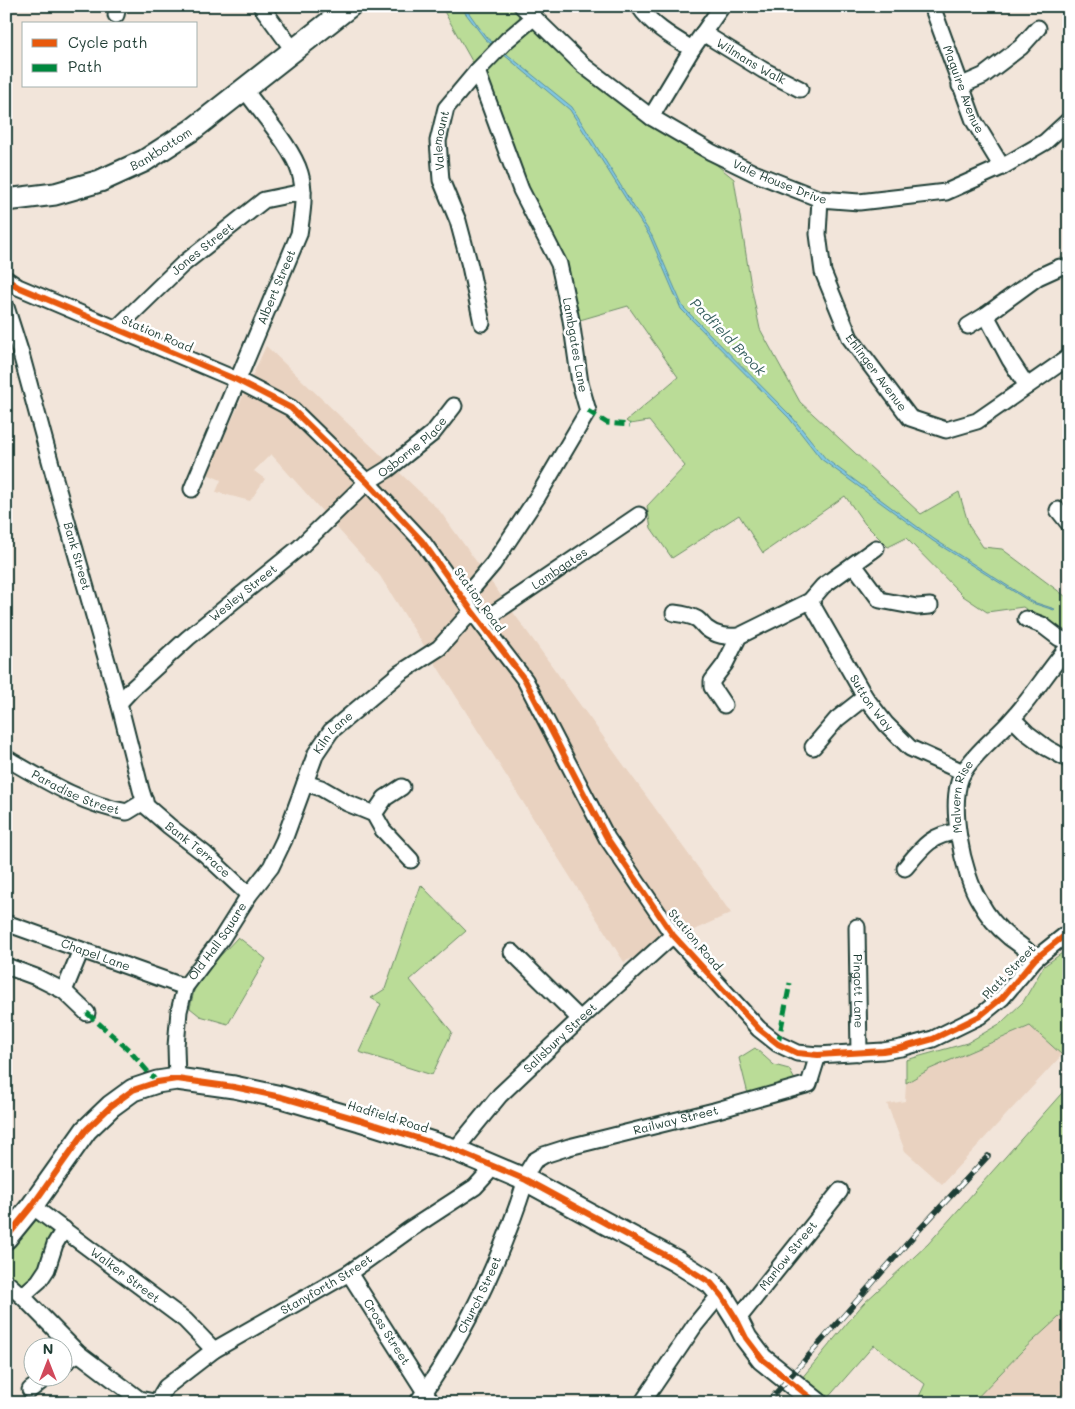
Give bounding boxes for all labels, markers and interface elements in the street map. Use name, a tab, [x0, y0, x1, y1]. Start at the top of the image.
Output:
legend	[22, 22, 198, 88]
text: Cycle path	[68, 32, 147, 52]
street label: Wilmans Walk	[714, 34, 789, 87]
street label: Maguire Avenue	[940, 43, 989, 136]
text: Path	[68, 56, 102, 76]
street label: Valemount	[428, 109, 452, 171]
street label: Bankbottom	[127, 123, 194, 173]
street label: Vale House Drive	[730, 155, 827, 206]
street label: Jones Street	[167, 218, 236, 278]
street label: Albert Street	[253, 247, 299, 327]
water label: Padfield Brook	[686, 294, 771, 380]
street label: Lambgates Lane	[560, 296, 592, 393]
street label: Station Road	[119, 311, 196, 355]
street label: Ehlinger Avenue	[843, 330, 911, 414]
street label: Osborne Place	[374, 413, 450, 480]
street label: Bank Street	[61, 520, 95, 592]
street label: Lambgates	[528, 543, 590, 592]
street label: Wesley Street	[205, 560, 280, 625]
street label: Station Road	[451, 564, 509, 635]
street label: Sutton Way	[847, 671, 897, 734]
street label: Kiln Lane	[309, 707, 356, 757]
street label: Malvern Rise	[947, 756, 976, 834]
street label: Paradise Street	[29, 765, 121, 817]
street label: Bank Terrace	[162, 817, 234, 881]
street label: Old Hall Square	[184, 899, 250, 983]
street label: Station Road	[665, 905, 727, 974]
street label: Chapel Lane	[59, 934, 133, 974]
street label: Platt Street	[978, 940, 1038, 1002]
street label: Pingott Lane	[850, 954, 868, 1028]
street label: Salisbury Street	[519, 999, 600, 1076]
street label: Hadfield Road	[346, 1096, 431, 1136]
street label: Railway Street	[631, 1101, 720, 1138]
street label: Marlow Street	[755, 1217, 820, 1293]
street label: Walker Street	[88, 1243, 164, 1306]
street label: Stanyforth Street	[277, 1250, 375, 1318]
street label: Church Street	[453, 1254, 504, 1336]
street label: Cross Street	[360, 1295, 415, 1368]
north arrow	[22, 1336, 72, 1386]
text: N	[43, 1339, 53, 1358]

